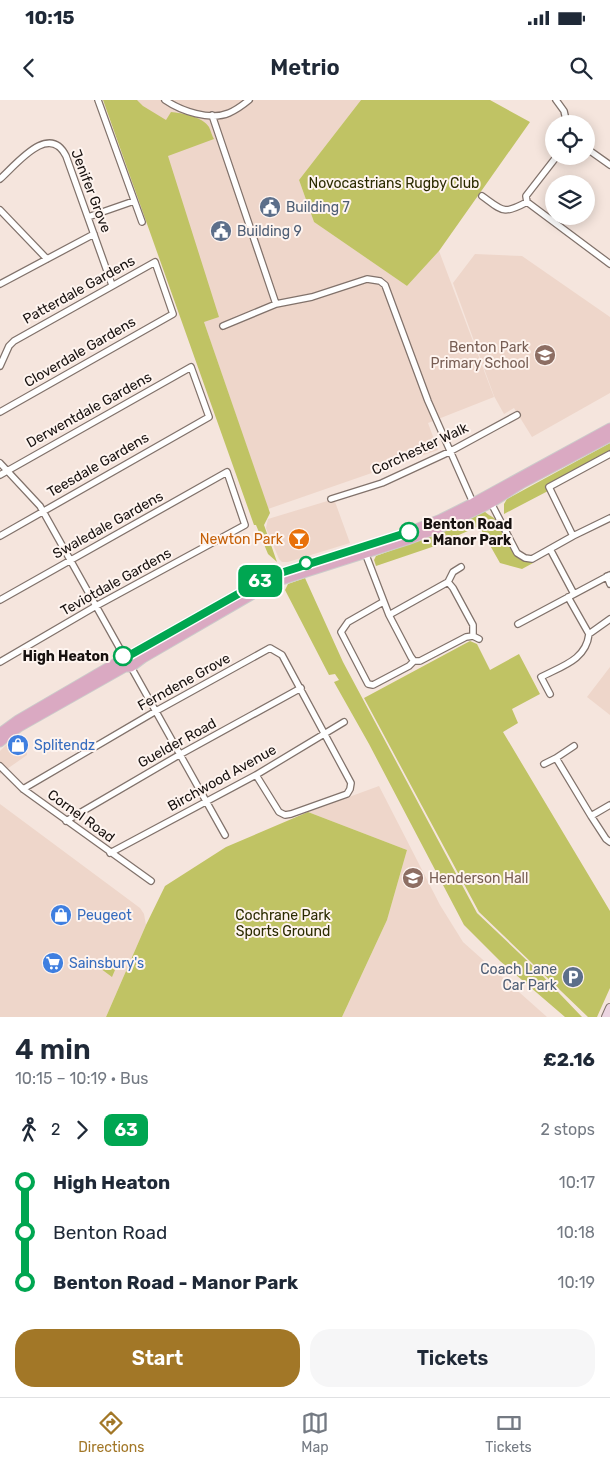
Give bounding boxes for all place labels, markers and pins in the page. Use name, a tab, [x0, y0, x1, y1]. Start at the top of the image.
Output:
public building icon: Building 7	[258, 195, 282, 219]
place label: Building 7	[286, 199, 350, 216]
public building icon: Building 9	[209, 219, 233, 243]
place label: Building 9	[237, 223, 302, 240]
place label: Benton Park Primary School	[431, 339, 530, 372]
school or university icon: Benton Park Primary School	[533, 343, 557, 367]
place label: Benton Road - Manor Park	[423, 516, 513, 549]
marker: Benton Road - Manor Park	[399, 522, 419, 542]
bar icon: Newton Park	[287, 527, 311, 551]
place label: Newton Park	[200, 531, 284, 548]
unlabelled marker	[299, 556, 313, 570]
marker: High Heaton	[113, 646, 133, 666]
place label: High Heaton	[23, 648, 109, 665]
shop icon: Splitendz	[6, 733, 30, 757]
place label: Splitendz	[34, 737, 95, 754]
school or university icon: Henderson Hall	[401, 866, 425, 890]
place label: Henderson Hall	[429, 870, 528, 887]
shop icon: Peugeot	[49, 903, 73, 927]
place label: Peugeot	[77, 907, 132, 924]
supermarket icon: Sainsbury's	[41, 951, 65, 975]
place label: Sainsbury's	[69, 955, 144, 972]
place label: Coach Lane Car Park	[480, 961, 558, 994]
parking icon: Coach Lane Car Park	[561, 965, 585, 989]

